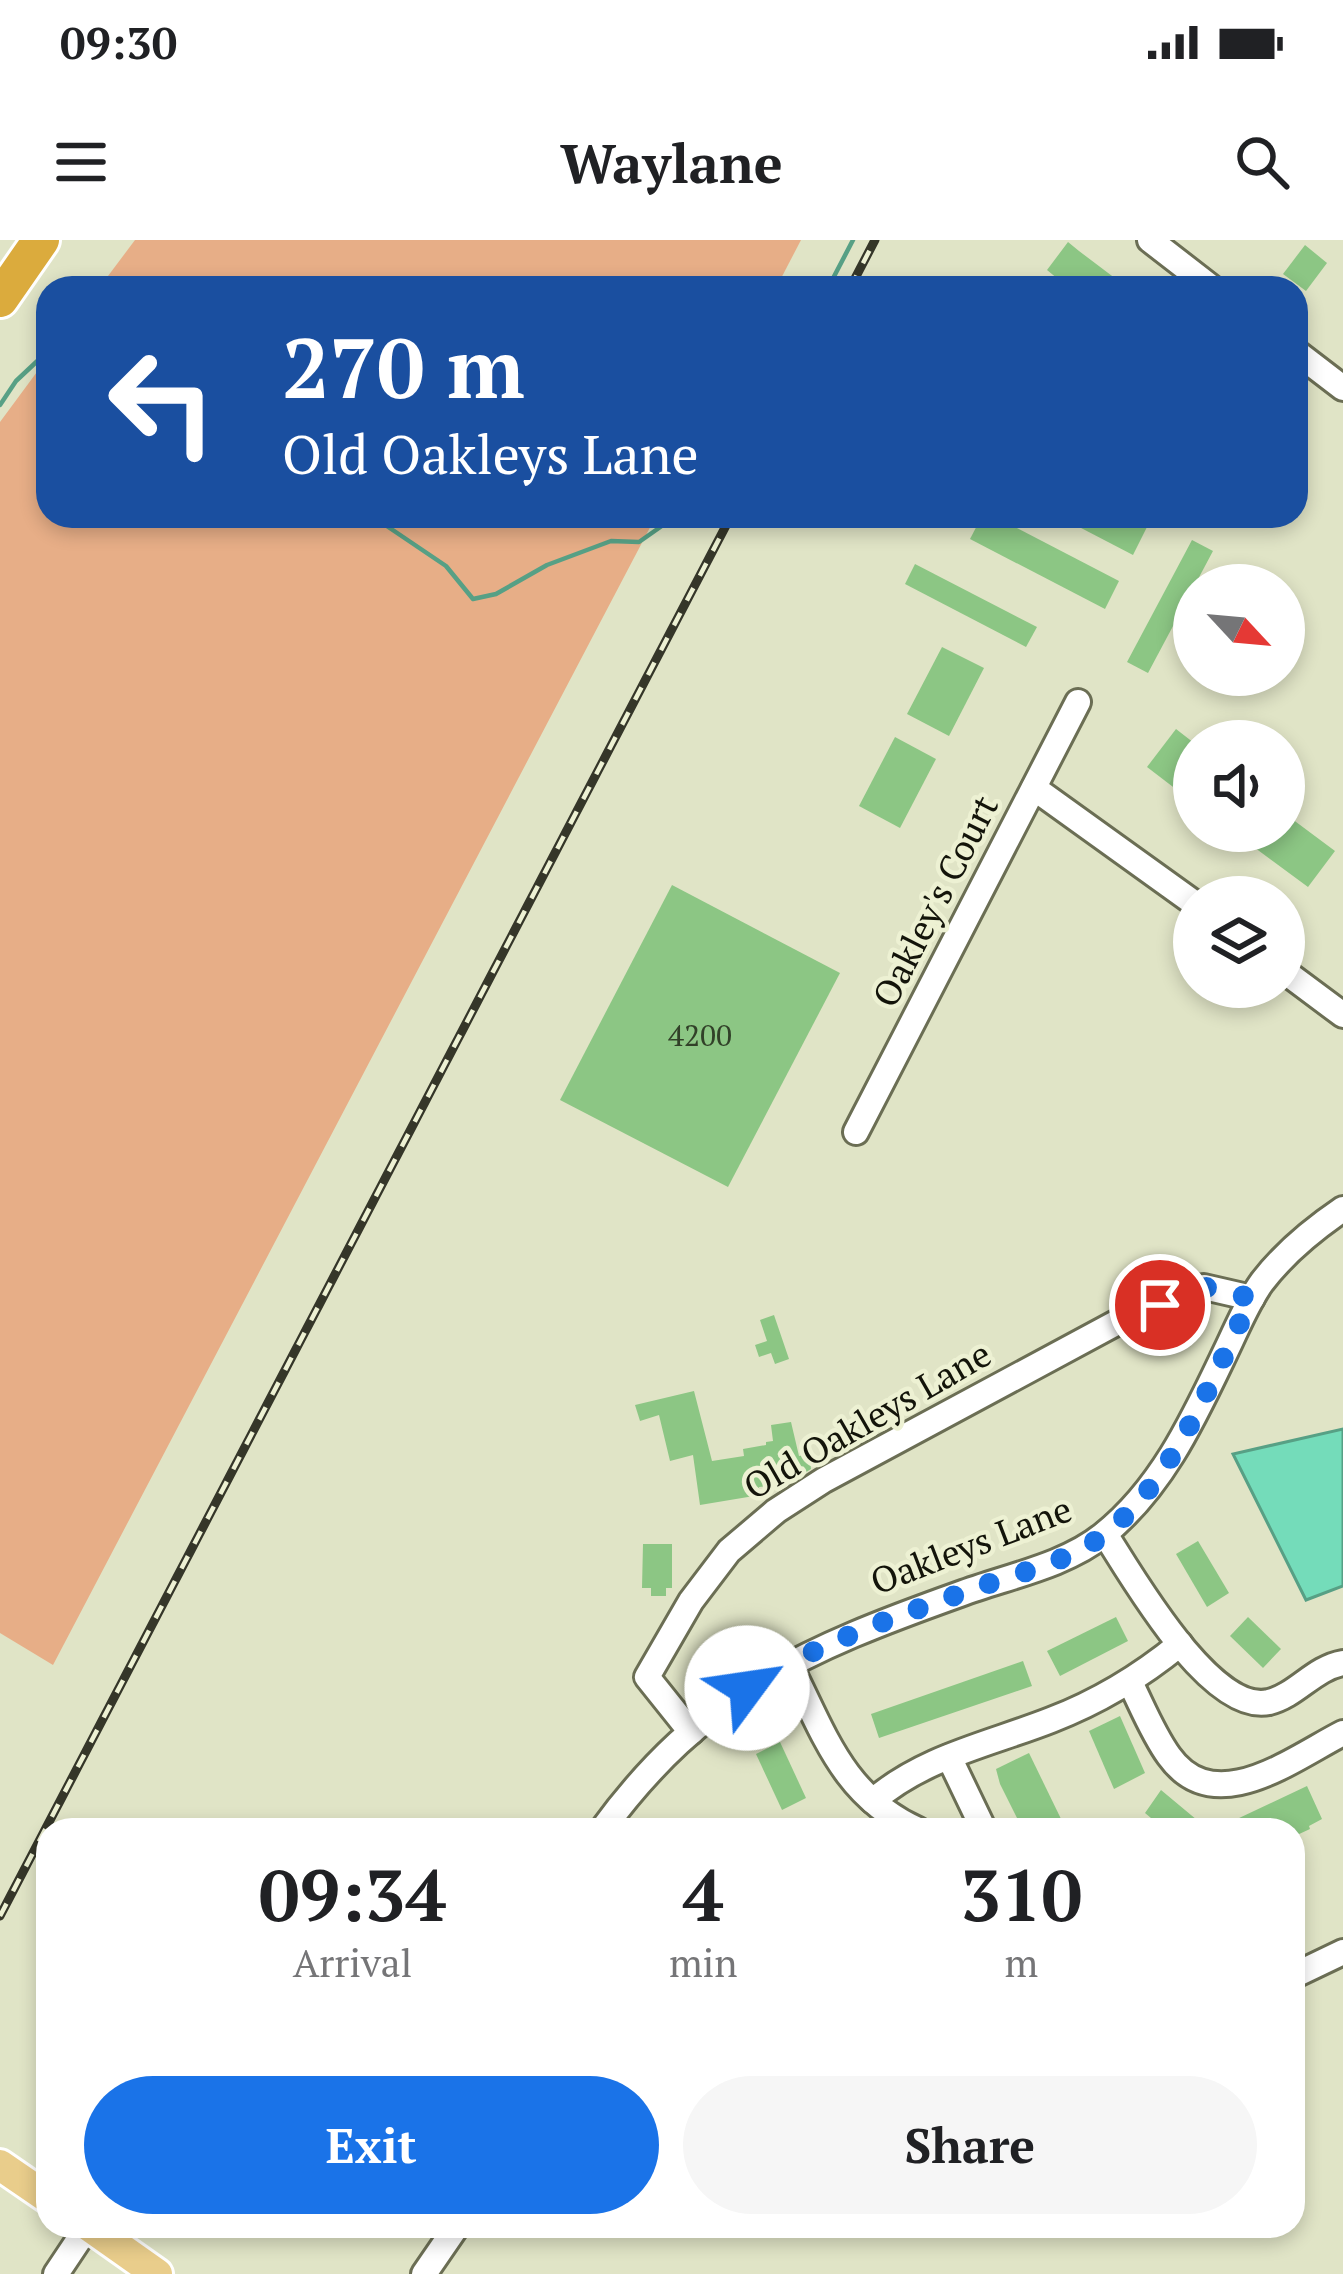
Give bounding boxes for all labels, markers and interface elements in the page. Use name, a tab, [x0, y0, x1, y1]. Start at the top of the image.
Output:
text: 09:30	[60, 12, 177, 72]
text: Waylane	[560, 127, 783, 198]
icon: menu	[48, 129, 114, 195]
icon: search	[1229, 129, 1295, 195]
text: 270 m	[282, 311, 525, 422]
icon: left	[84, 324, 240, 480]
text: Old Oakleys Lane	[282, 418, 699, 489]
north arrow	[1173, 564, 1305, 696]
map controls	[1173, 564, 1305, 1008]
button: sound	[1173, 720, 1305, 852]
street label: Oakley's Court	[861, 787, 1008, 1014]
button: layers	[1173, 876, 1305, 1008]
house number: 4200	[668, 1015, 732, 1055]
pin	[1109, 1254, 1211, 1356]
icon: arrive	[1127, 1272, 1193, 1338]
street label: Old Oakleys Lane	[735, 1330, 999, 1509]
street label: Oakleys Lane	[864, 1485, 1078, 1604]
position arrow	[684, 1625, 810, 1751]
text: 09:34	[259, 1846, 446, 1942]
text: 4	[683, 1846, 724, 1942]
text: 310	[960, 1846, 1082, 1942]
text: Arrival	[293, 1936, 412, 1988]
text: min	[669, 1936, 737, 1988]
text: m	[1004, 1936, 1038, 1988]
button: Exit	[84, 2076, 659, 2214]
button: Share	[683, 2076, 1257, 2214]

